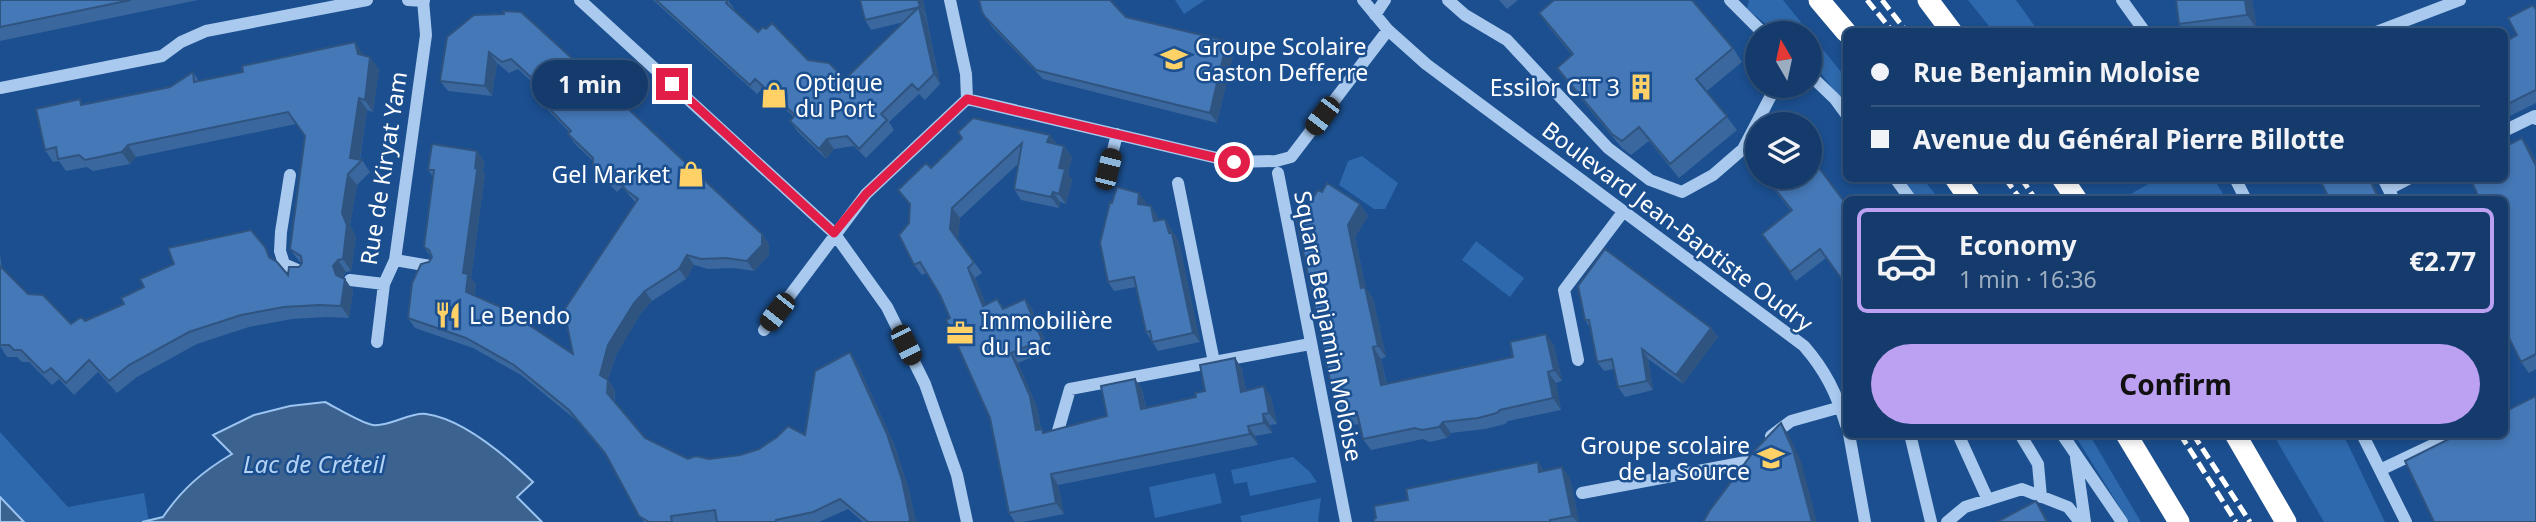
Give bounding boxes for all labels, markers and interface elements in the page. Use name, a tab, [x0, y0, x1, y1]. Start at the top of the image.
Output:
north arrow	[1745, 21, 1822, 98]
map controls	[1745, 21, 1822, 189]
place label: Groupe Scolaire Gaston Defferre	[1195, 30, 1368, 88]
school or university icon: Groupe Scolaire Gaston Defferre	[1159, 44, 1189, 74]
text: Rue Benjamin Moloise	[1913, 54, 2200, 90]
callout: 1 min	[532, 60, 648, 108]
place label: Optique du Port	[795, 66, 883, 124]
text: 1 min	[558, 68, 622, 100]
route end	[656, 68, 688, 100]
street label: Rue de Kiryat Yam	[352, 69, 414, 267]
place label: Essilor CIT 3	[1490, 71, 1620, 103]
building icon: Essilor CIT 3	[1626, 72, 1656, 102]
shop icon: Optique du Port	[759, 80, 789, 110]
car	[1301, 93, 1344, 139]
button: layers	[1745, 112, 1822, 189]
street label: Boulevard Jean-Baptiste Oudry	[1536, 114, 1820, 339]
text: Avenue du Général Pierre Billotte	[1913, 121, 2345, 157]
car	[1093, 146, 1124, 192]
route start	[1218, 146, 1250, 178]
place label: Gel Market	[552, 158, 670, 190]
shop icon: Gel Market	[676, 159, 706, 189]
street label: Square Benjamin Moloise	[1287, 188, 1371, 464]
text: Economy	[1959, 227, 2077, 263]
icon: car	[1875, 229, 1938, 292]
text: €2.77	[2409, 243, 2476, 279]
text: 1 min · 16:36	[1959, 263, 2097, 295]
car	[756, 289, 799, 335]
place label: Le Bendo	[469, 299, 570, 331]
restaurant icon: Le Bendo	[433, 300, 463, 330]
place label: Immobilière du Lac	[981, 304, 1113, 362]
office icon: Immobilière du Lac	[945, 318, 975, 348]
car	[888, 322, 925, 368]
button: Confirm	[1871, 344, 2480, 424]
place label: Groupe scolaire de la Source	[1580, 429, 1750, 487]
school or university icon: Groupe scolaire de la Source	[1756, 443, 1786, 473]
water label: Lac de Créteil	[243, 447, 386, 480]

